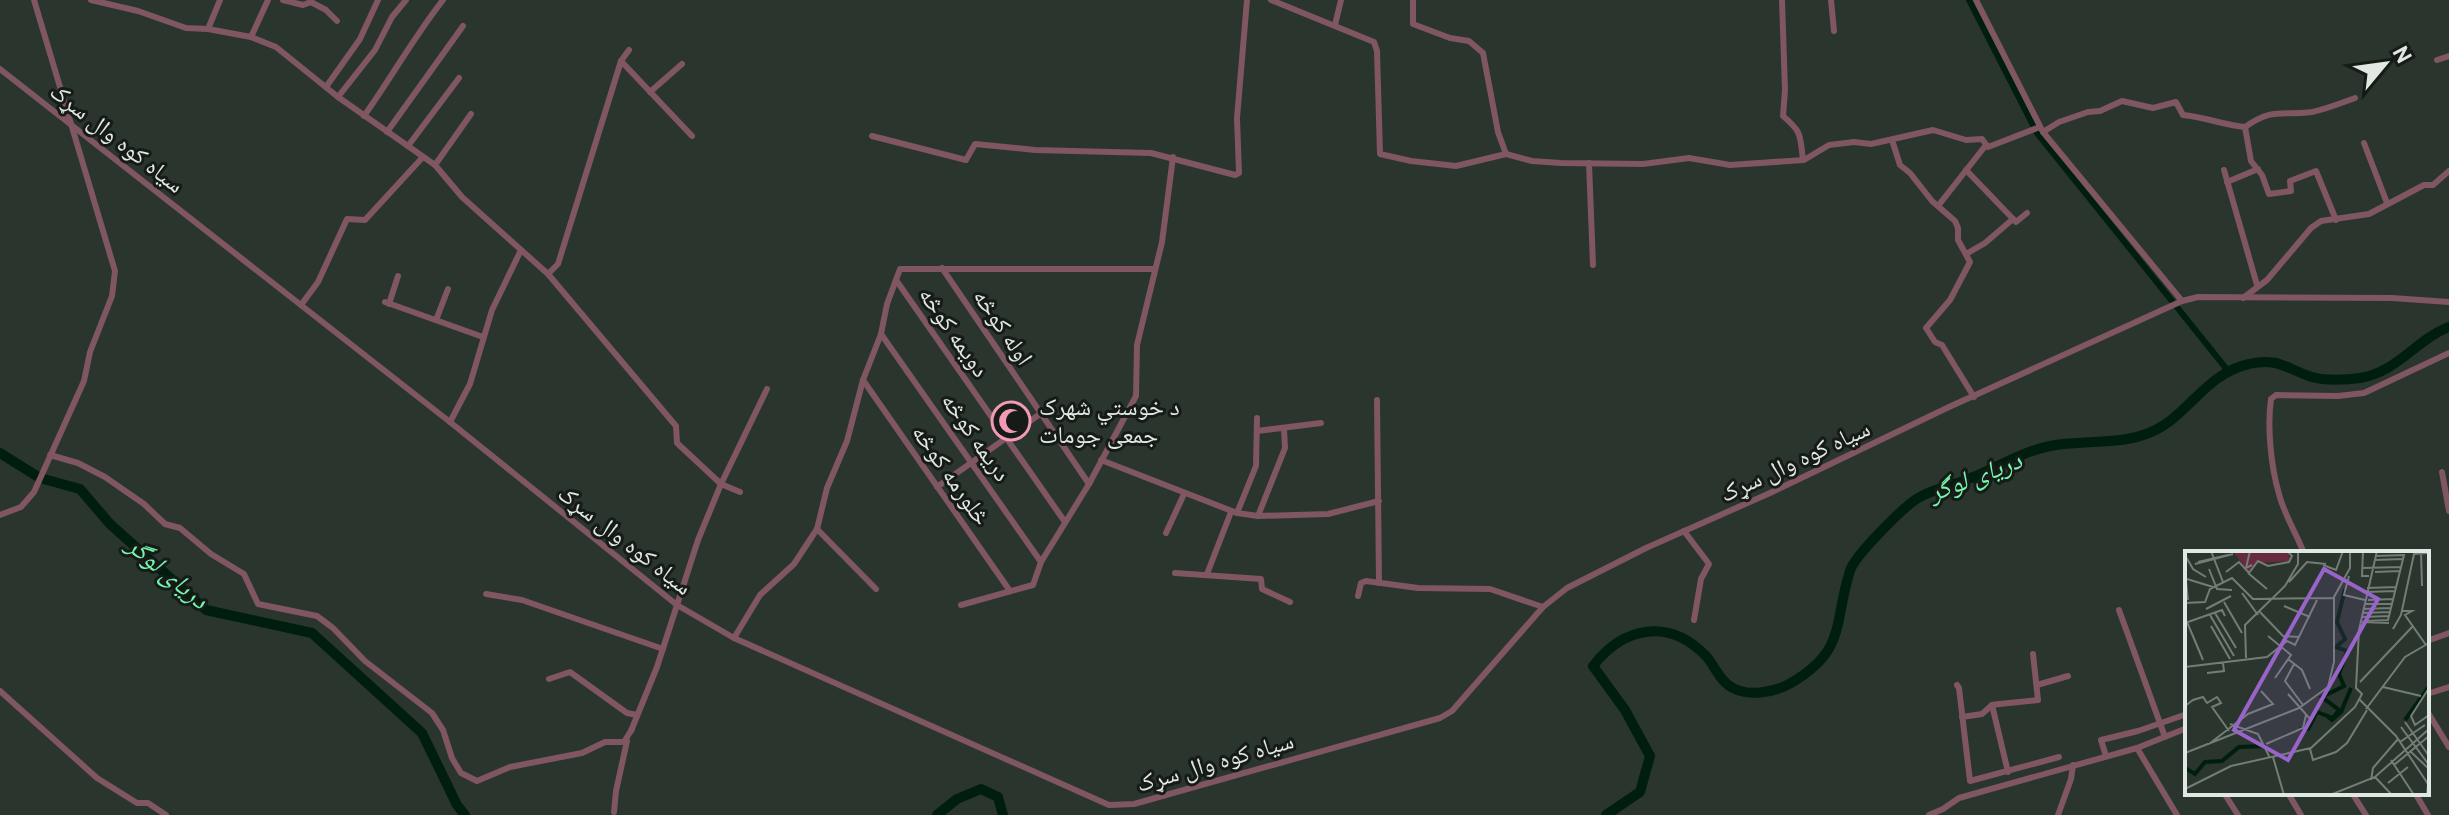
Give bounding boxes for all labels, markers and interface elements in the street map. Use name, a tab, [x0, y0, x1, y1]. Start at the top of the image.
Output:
north arrow	[2345, 24, 2425, 104]
text: N	[2385, 42, 2416, 69]
street label: سیاه کوه وال سړک	[43, 78, 189, 201]
street label: دویمه کوڅه	[911, 282, 994, 384]
street label: اوله کوڅه	[965, 284, 1038, 372]
street label: دریمه کوڅه	[933, 388, 1016, 488]
place label: د خوستي شهرک جمعی جومات	[1039, 394, 1180, 452]
mosque icon: د خوستي شهرک جمعی جومات	[990, 400, 1032, 442]
street label: سیاه کوه وال سړک	[1716, 415, 1876, 511]
street label: څلورمه کوڅه	[904, 420, 995, 532]
water label: دریای لوگر	[1923, 445, 2027, 512]
street label: سیاه کوه وال سړک	[551, 480, 697, 603]
water label: دریای لوگر	[117, 529, 214, 618]
inset map	[2185, 551, 2429, 795]
street label: سیاه کوه وال سړک	[1133, 727, 1298, 801]

